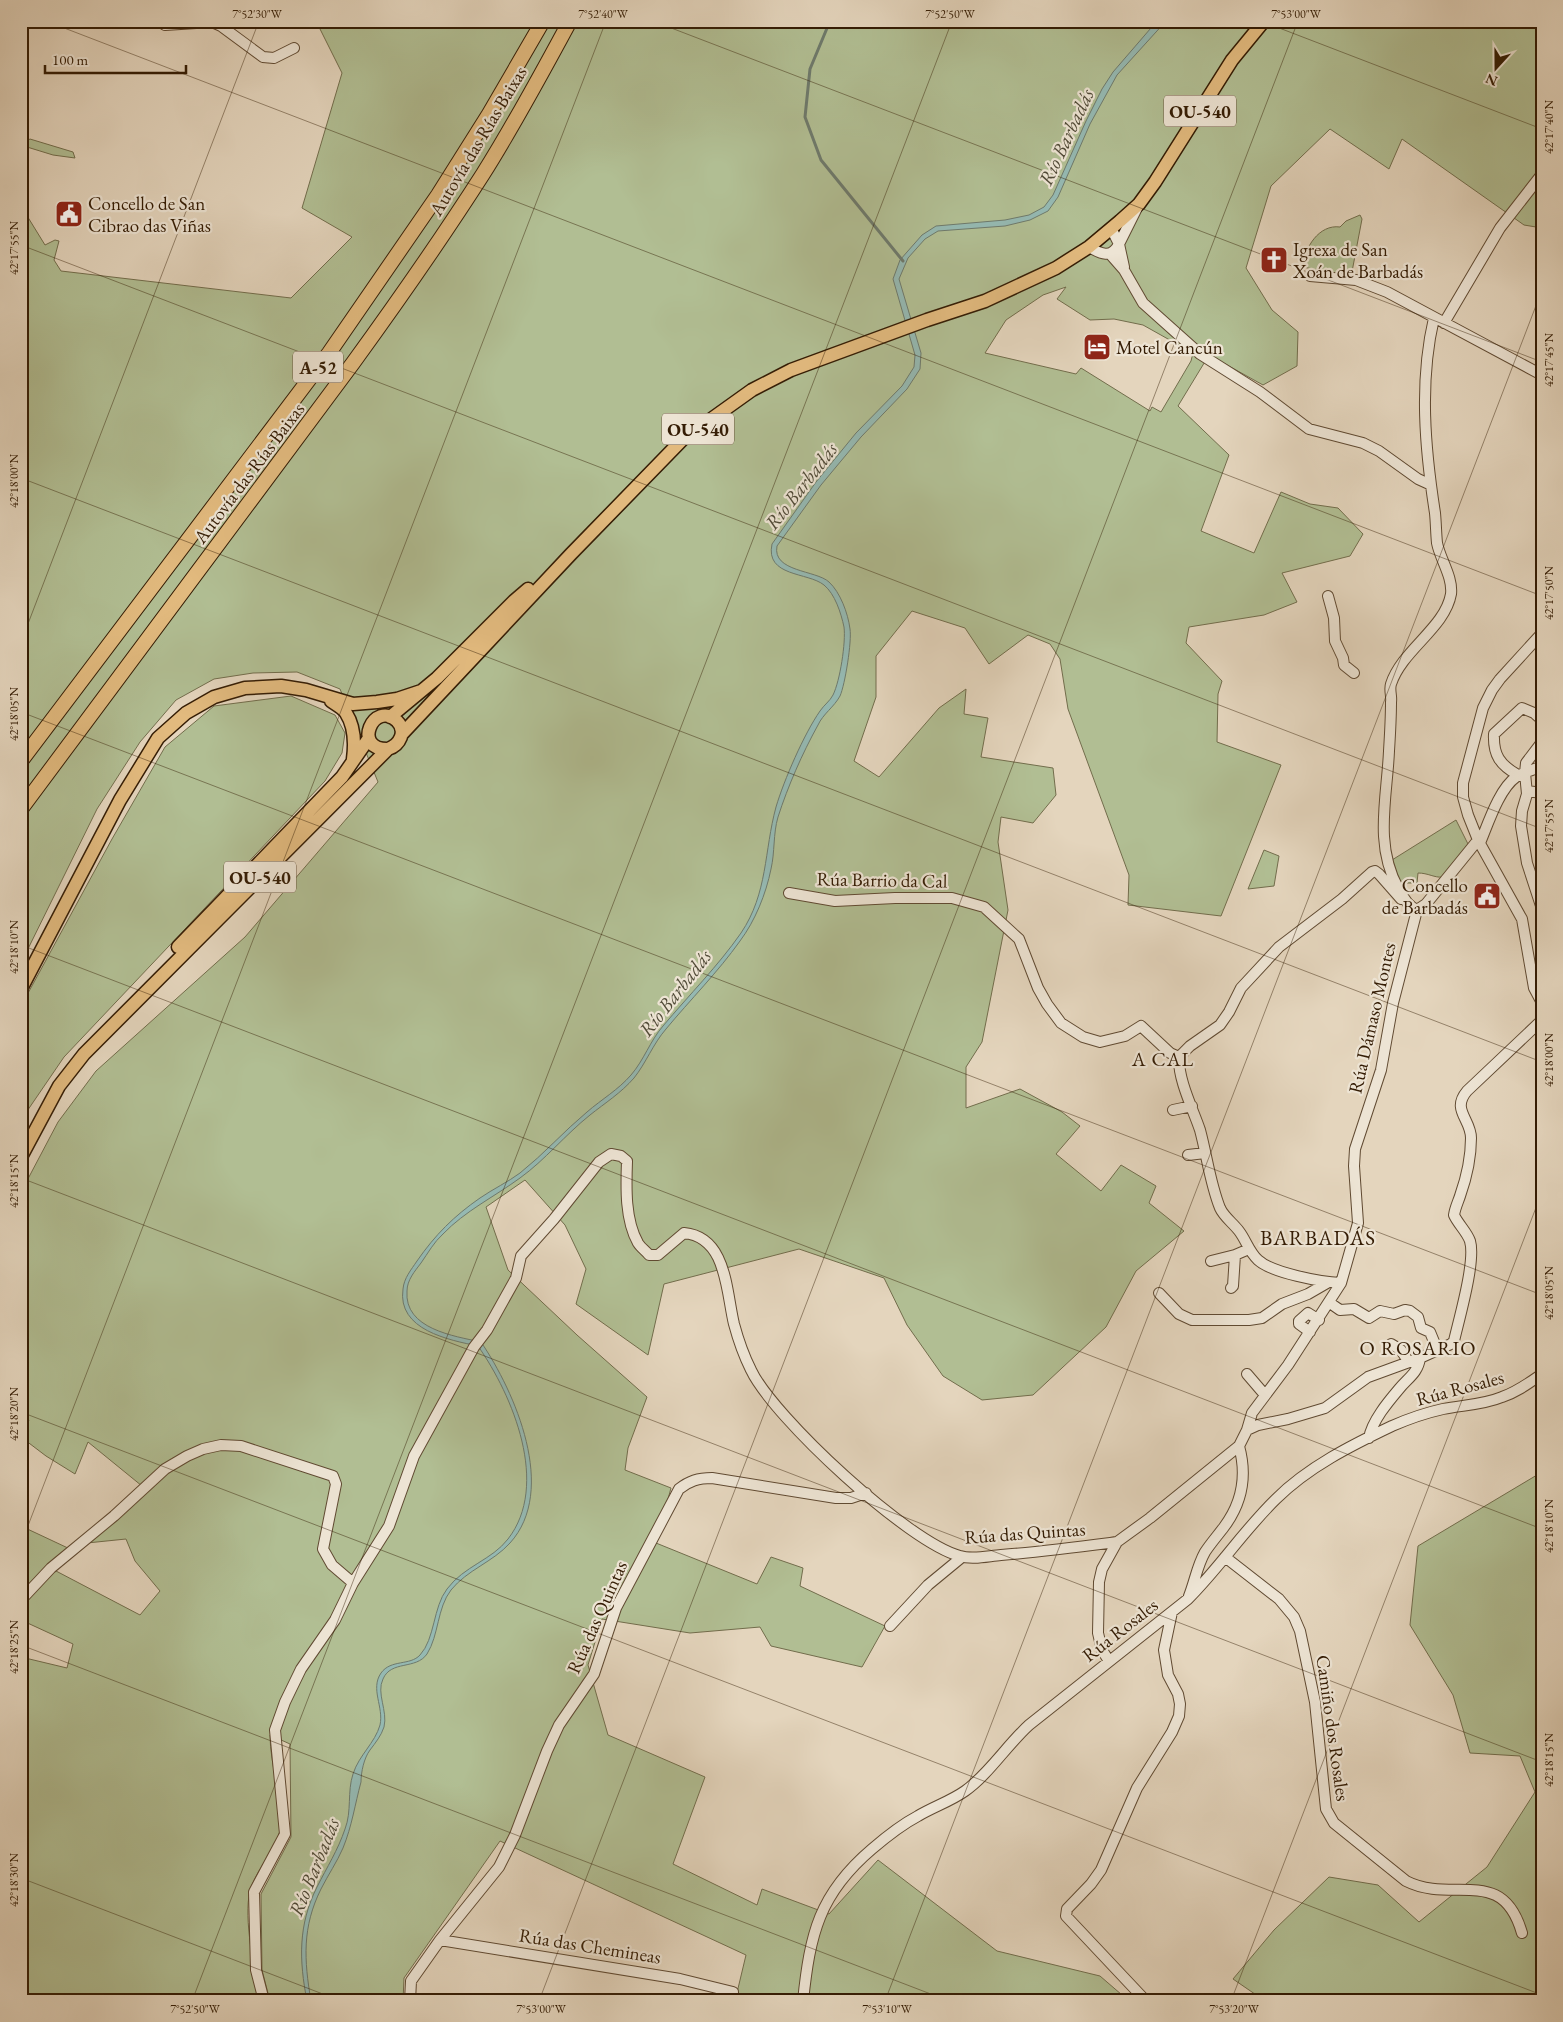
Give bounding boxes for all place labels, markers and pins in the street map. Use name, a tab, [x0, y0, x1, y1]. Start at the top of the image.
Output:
place label: Concello de San Cibrao das Viñas	[88, 191, 211, 238]
public building icon: Concello de San Cibrao das Viñas	[54, 199, 84, 229]
place label: Igrexa de San Xoán de Barbadás	[1292, 237, 1423, 284]
church icon: Igrexa de San Xoán de Barbadás	[1259, 245, 1289, 275]
hotel icon: Motel Cancún	[1082, 332, 1112, 362]
place label: Motel Cancún	[1116, 335, 1223, 360]
place label: Concello de Barbadás	[1382, 873, 1468, 920]
public building icon: Concello de Barbadás	[1472, 881, 1502, 911]

